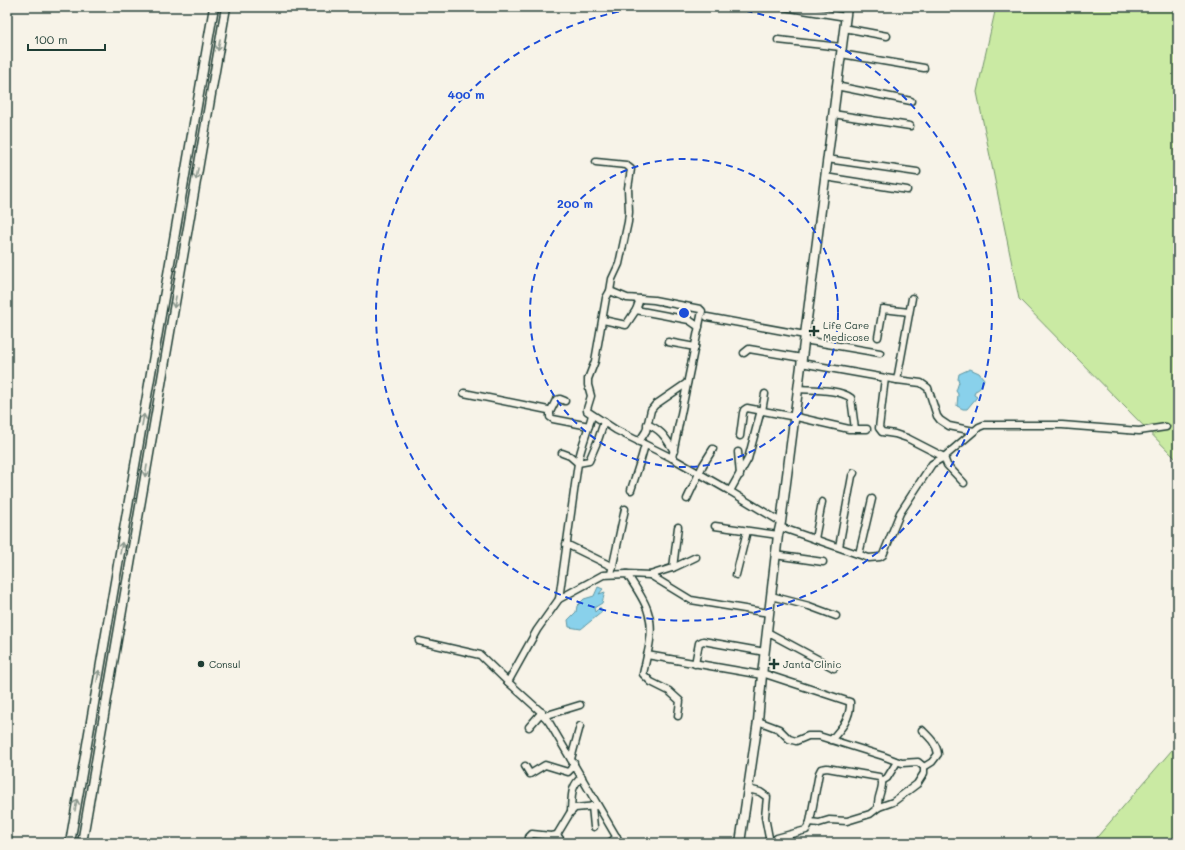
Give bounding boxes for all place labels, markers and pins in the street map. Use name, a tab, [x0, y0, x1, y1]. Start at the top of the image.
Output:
centre of rings	[677, 306, 691, 320]
place label: Life Care Medicose	[823, 318, 869, 344]
marker: Life Care Medicose	[808, 325, 820, 337]
place label: Consul	[209, 657, 240, 671]
place label: Janta Clinic	[783, 657, 841, 671]
marker: Janta Clinic	[768, 658, 780, 670]
marker: Consul	[196, 659, 206, 669]

